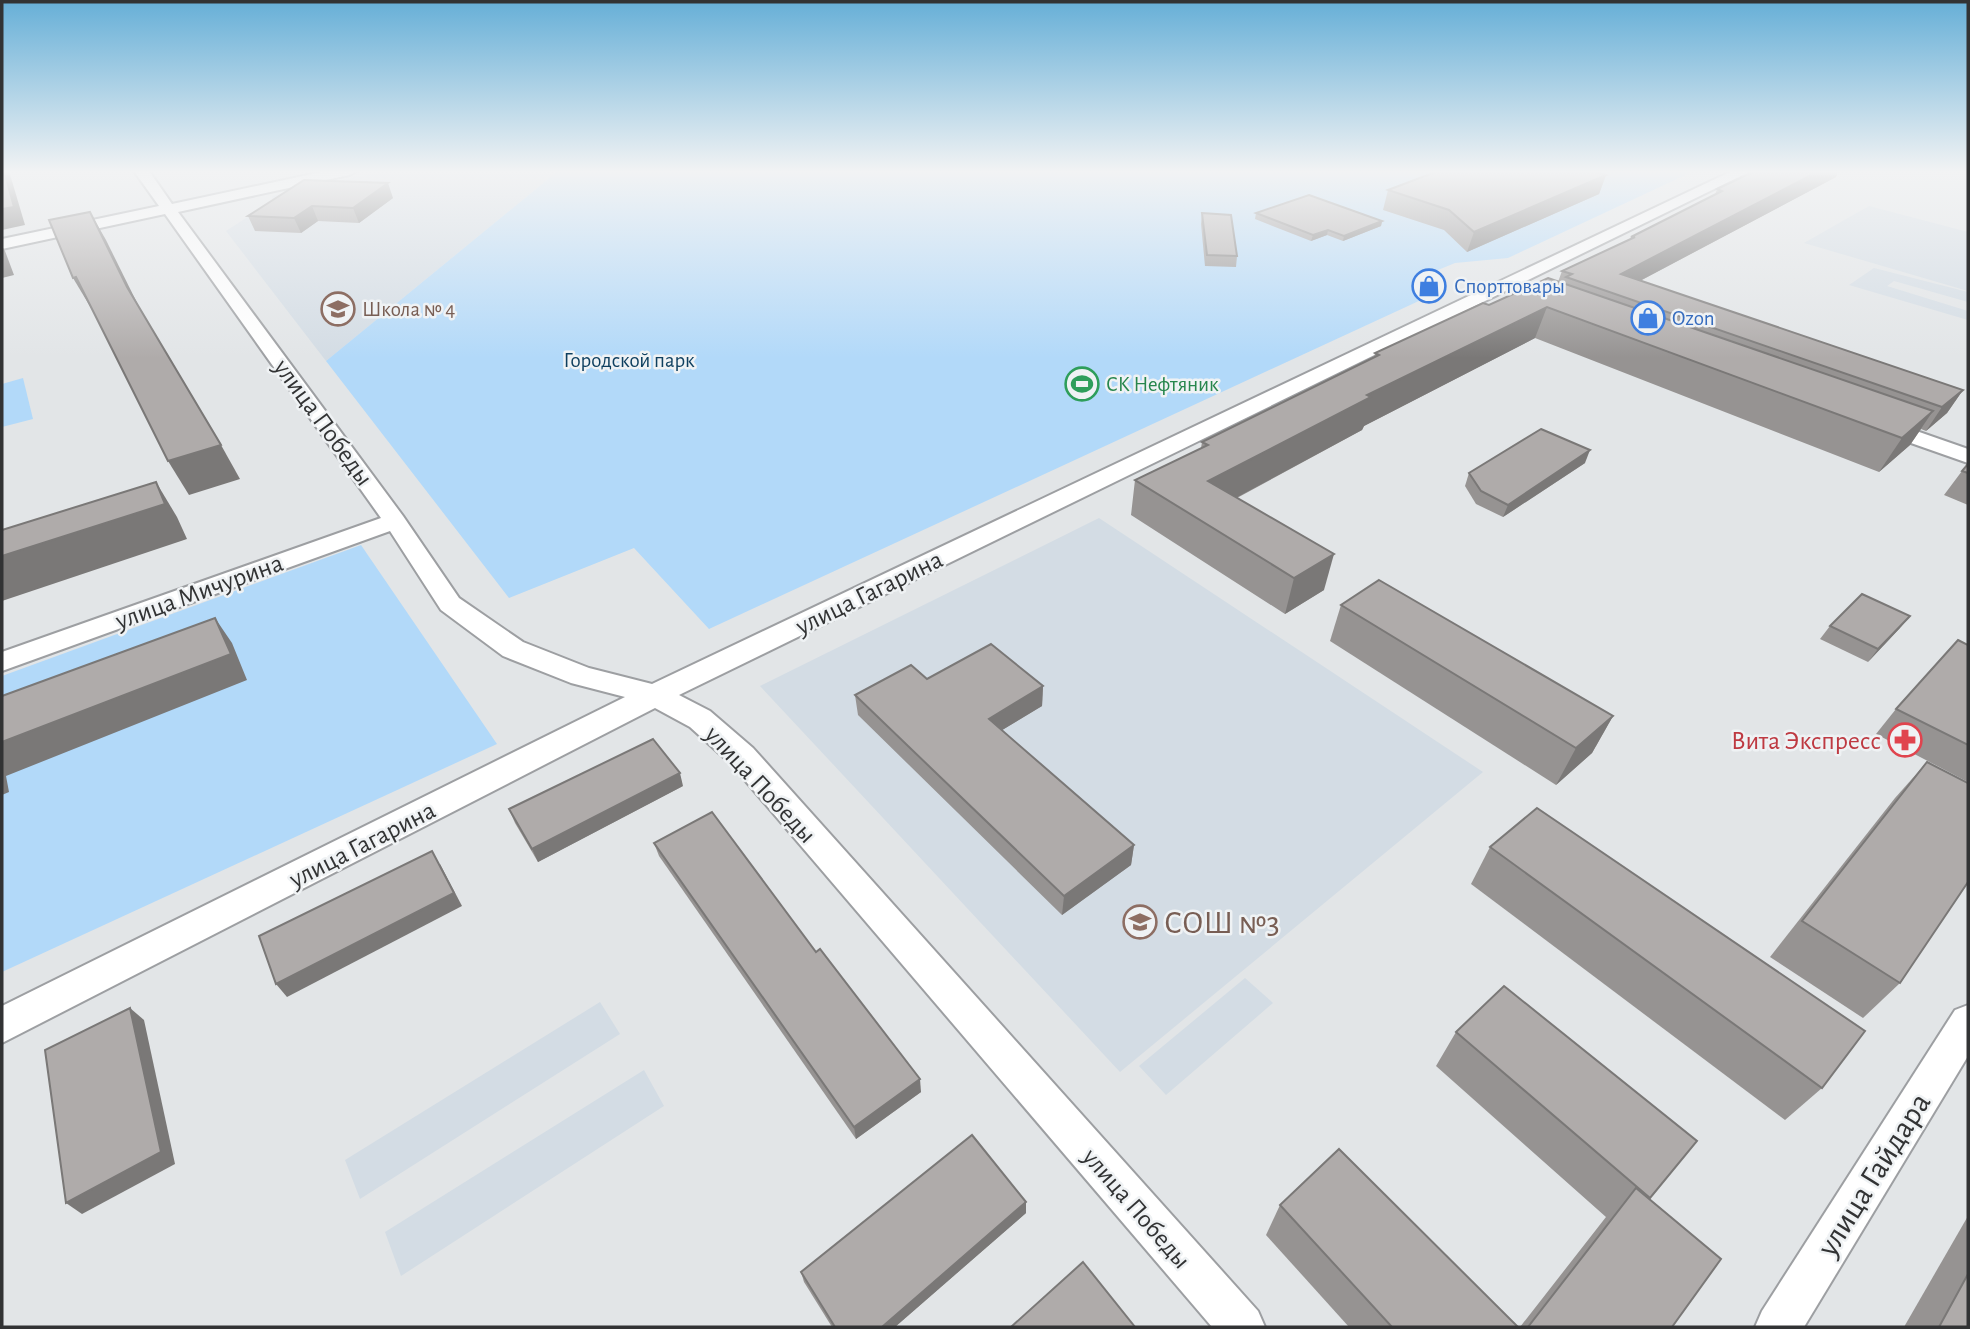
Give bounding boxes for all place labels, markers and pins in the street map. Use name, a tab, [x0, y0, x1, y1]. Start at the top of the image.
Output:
shop icon: Спорттовары	[1410, 267, 1448, 305]
place label: Спорттовары	[1454, 276, 1565, 297]
school or university icon: Школа № 4	[319, 290, 357, 328]
place label: Школа № 4	[362, 299, 455, 320]
shop icon: Ozon	[1629, 299, 1667, 337]
place label: Ozon	[1672, 308, 1715, 329]
sports icon: СК Нефтяник	[1063, 365, 1101, 403]
place label: СК Нефтяник	[1106, 374, 1219, 395]
pharmacy icon: Вита Экспресс	[1886, 721, 1924, 759]
place label: Вита Экспресс	[1731, 728, 1881, 754]
school or university icon: СОШ №3	[1121, 903, 1159, 941]
place label: СОШ №3	[1164, 907, 1280, 939]

